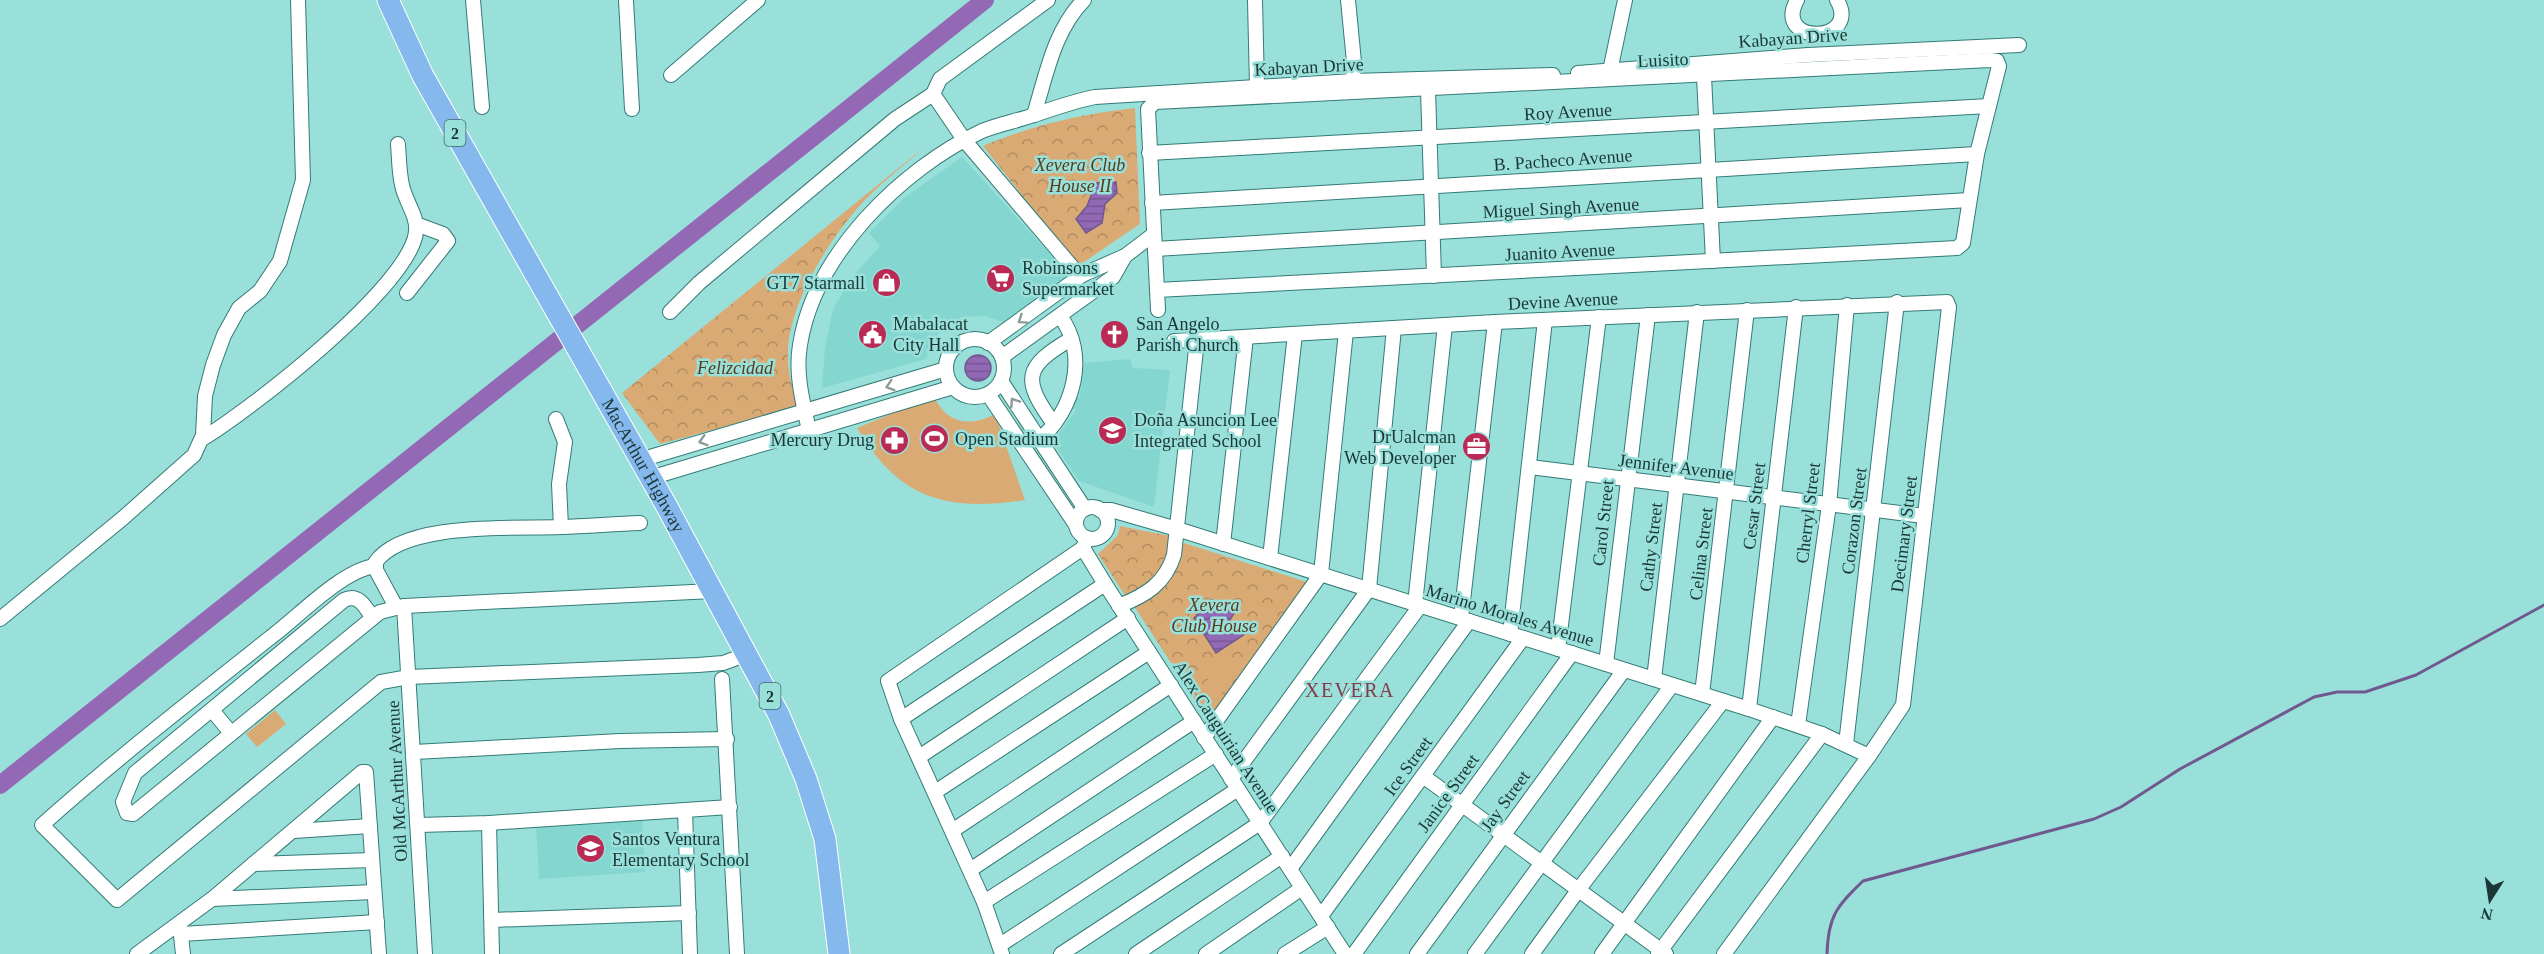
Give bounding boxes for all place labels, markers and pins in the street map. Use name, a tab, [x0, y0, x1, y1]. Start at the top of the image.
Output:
place label: Robinsons Supermarket	[1022, 258, 1114, 299]
supermarket icon: Robinsons Supermarket	[985, 262, 1017, 294]
shop icon: GT7 Starmall	[870, 267, 902, 299]
place label: GT7 Starmall	[767, 273, 865, 293]
place label: Mabalacat City Hall	[893, 314, 968, 355]
place label: San Angelo Parish Church	[1136, 314, 1239, 355]
public building icon: Mabalacat City Hall	[856, 318, 888, 350]
church icon: San Angelo Parish Church	[1099, 318, 1131, 350]
place label: Doña Asuncion Lee Integrated School	[1134, 410, 1277, 451]
school or university icon: Doña Asuncion Lee Integrated School	[1097, 414, 1129, 446]
sports icon: Open Stadium	[918, 423, 950, 455]
pharmacy icon: Mercury Drug	[879, 424, 911, 456]
place label: DrUalcman Web Developer	[1344, 427, 1456, 468]
place label: Open Stadium	[955, 429, 1059, 449]
place label: Mercury Drug	[771, 430, 874, 450]
office icon: DrUalcman Web Developer	[1461, 431, 1493, 463]
place label: Santos Ventura Elementary School	[612, 829, 749, 870]
school or university icon: Santos Ventura Elementary School	[575, 833, 607, 865]

